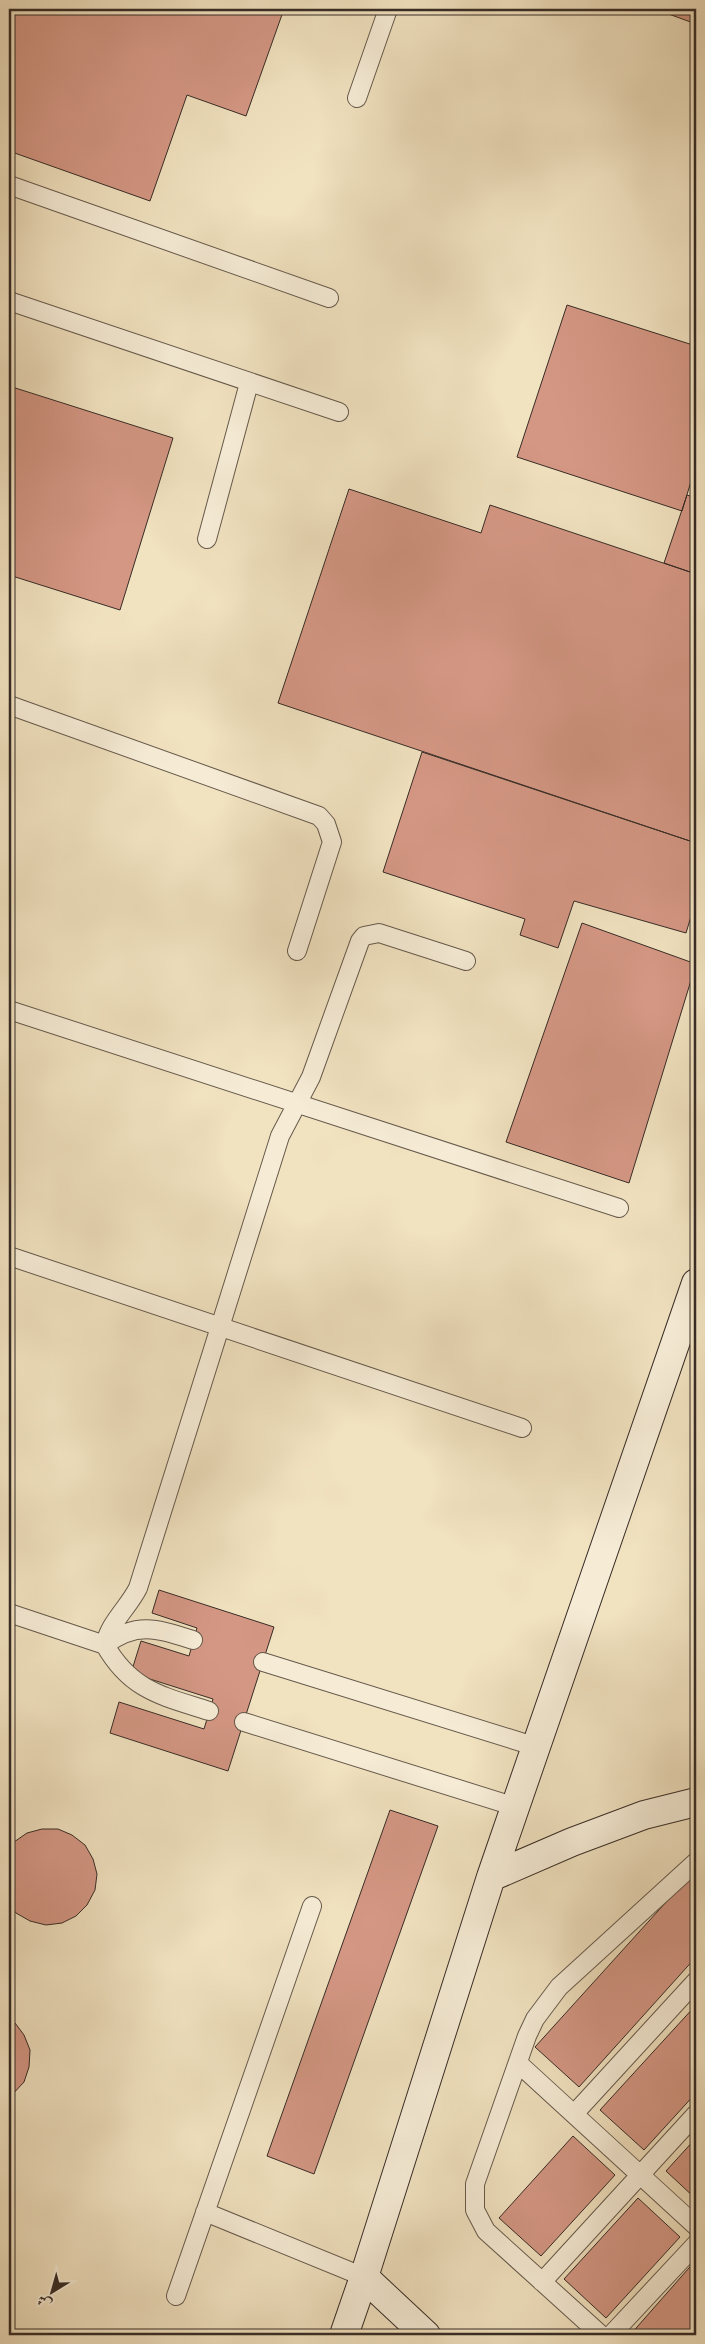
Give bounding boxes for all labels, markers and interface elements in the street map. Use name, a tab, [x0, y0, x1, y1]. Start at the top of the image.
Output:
north arrow	[28, 2266, 78, 2316]
text: ش	[34, 2291, 55, 2313]

